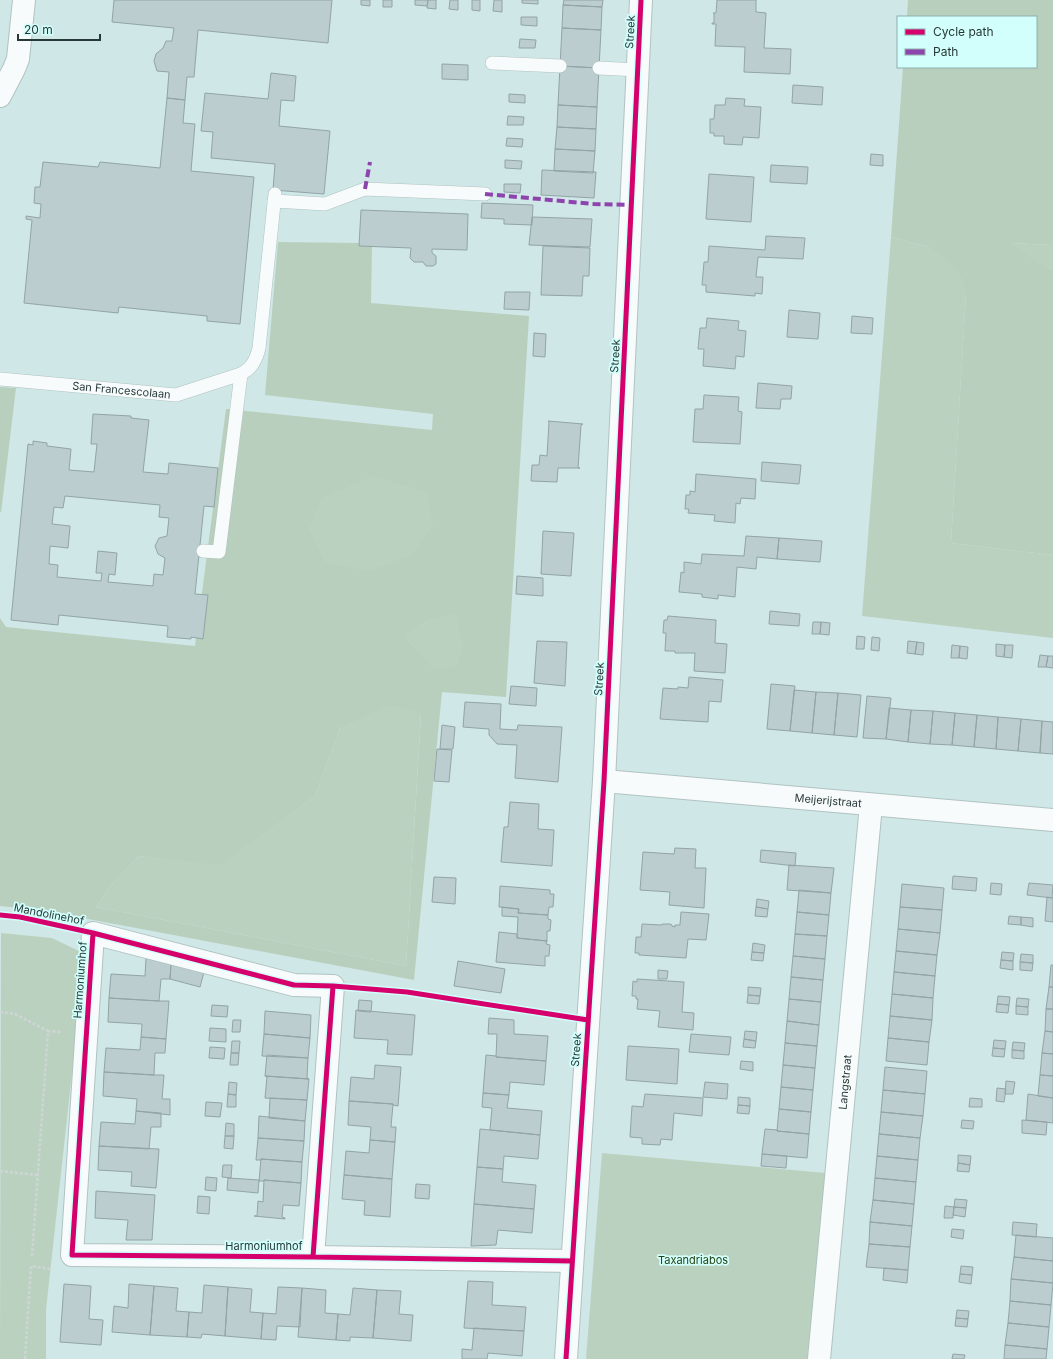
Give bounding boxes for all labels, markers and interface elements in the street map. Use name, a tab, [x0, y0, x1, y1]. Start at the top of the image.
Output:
street label: Streek	[622, 15, 638, 49]
scale bar	[18, 16, 100, 42]
legend	[897, 16, 1037, 68]
text: 20 m	[24, 22, 53, 37]
text: Cycle path	[933, 24, 994, 39]
text: Path	[933, 44, 958, 59]
street label: Streek	[607, 339, 623, 373]
street label: San Francescolaan	[72, 379, 171, 401]
street label: Streek	[591, 662, 607, 696]
street label: Meijerijstraat	[794, 791, 863, 810]
street label: Mandolinehof	[13, 900, 85, 928]
street label: Harmoniumhof	[70, 941, 90, 1019]
street label: Streek	[568, 1033, 584, 1067]
street label: Langstraat	[835, 1054, 855, 1110]
street label: Harmoniumhof	[225, 1239, 303, 1253]
park label: Taxandriabos	[658, 1253, 728, 1267]

